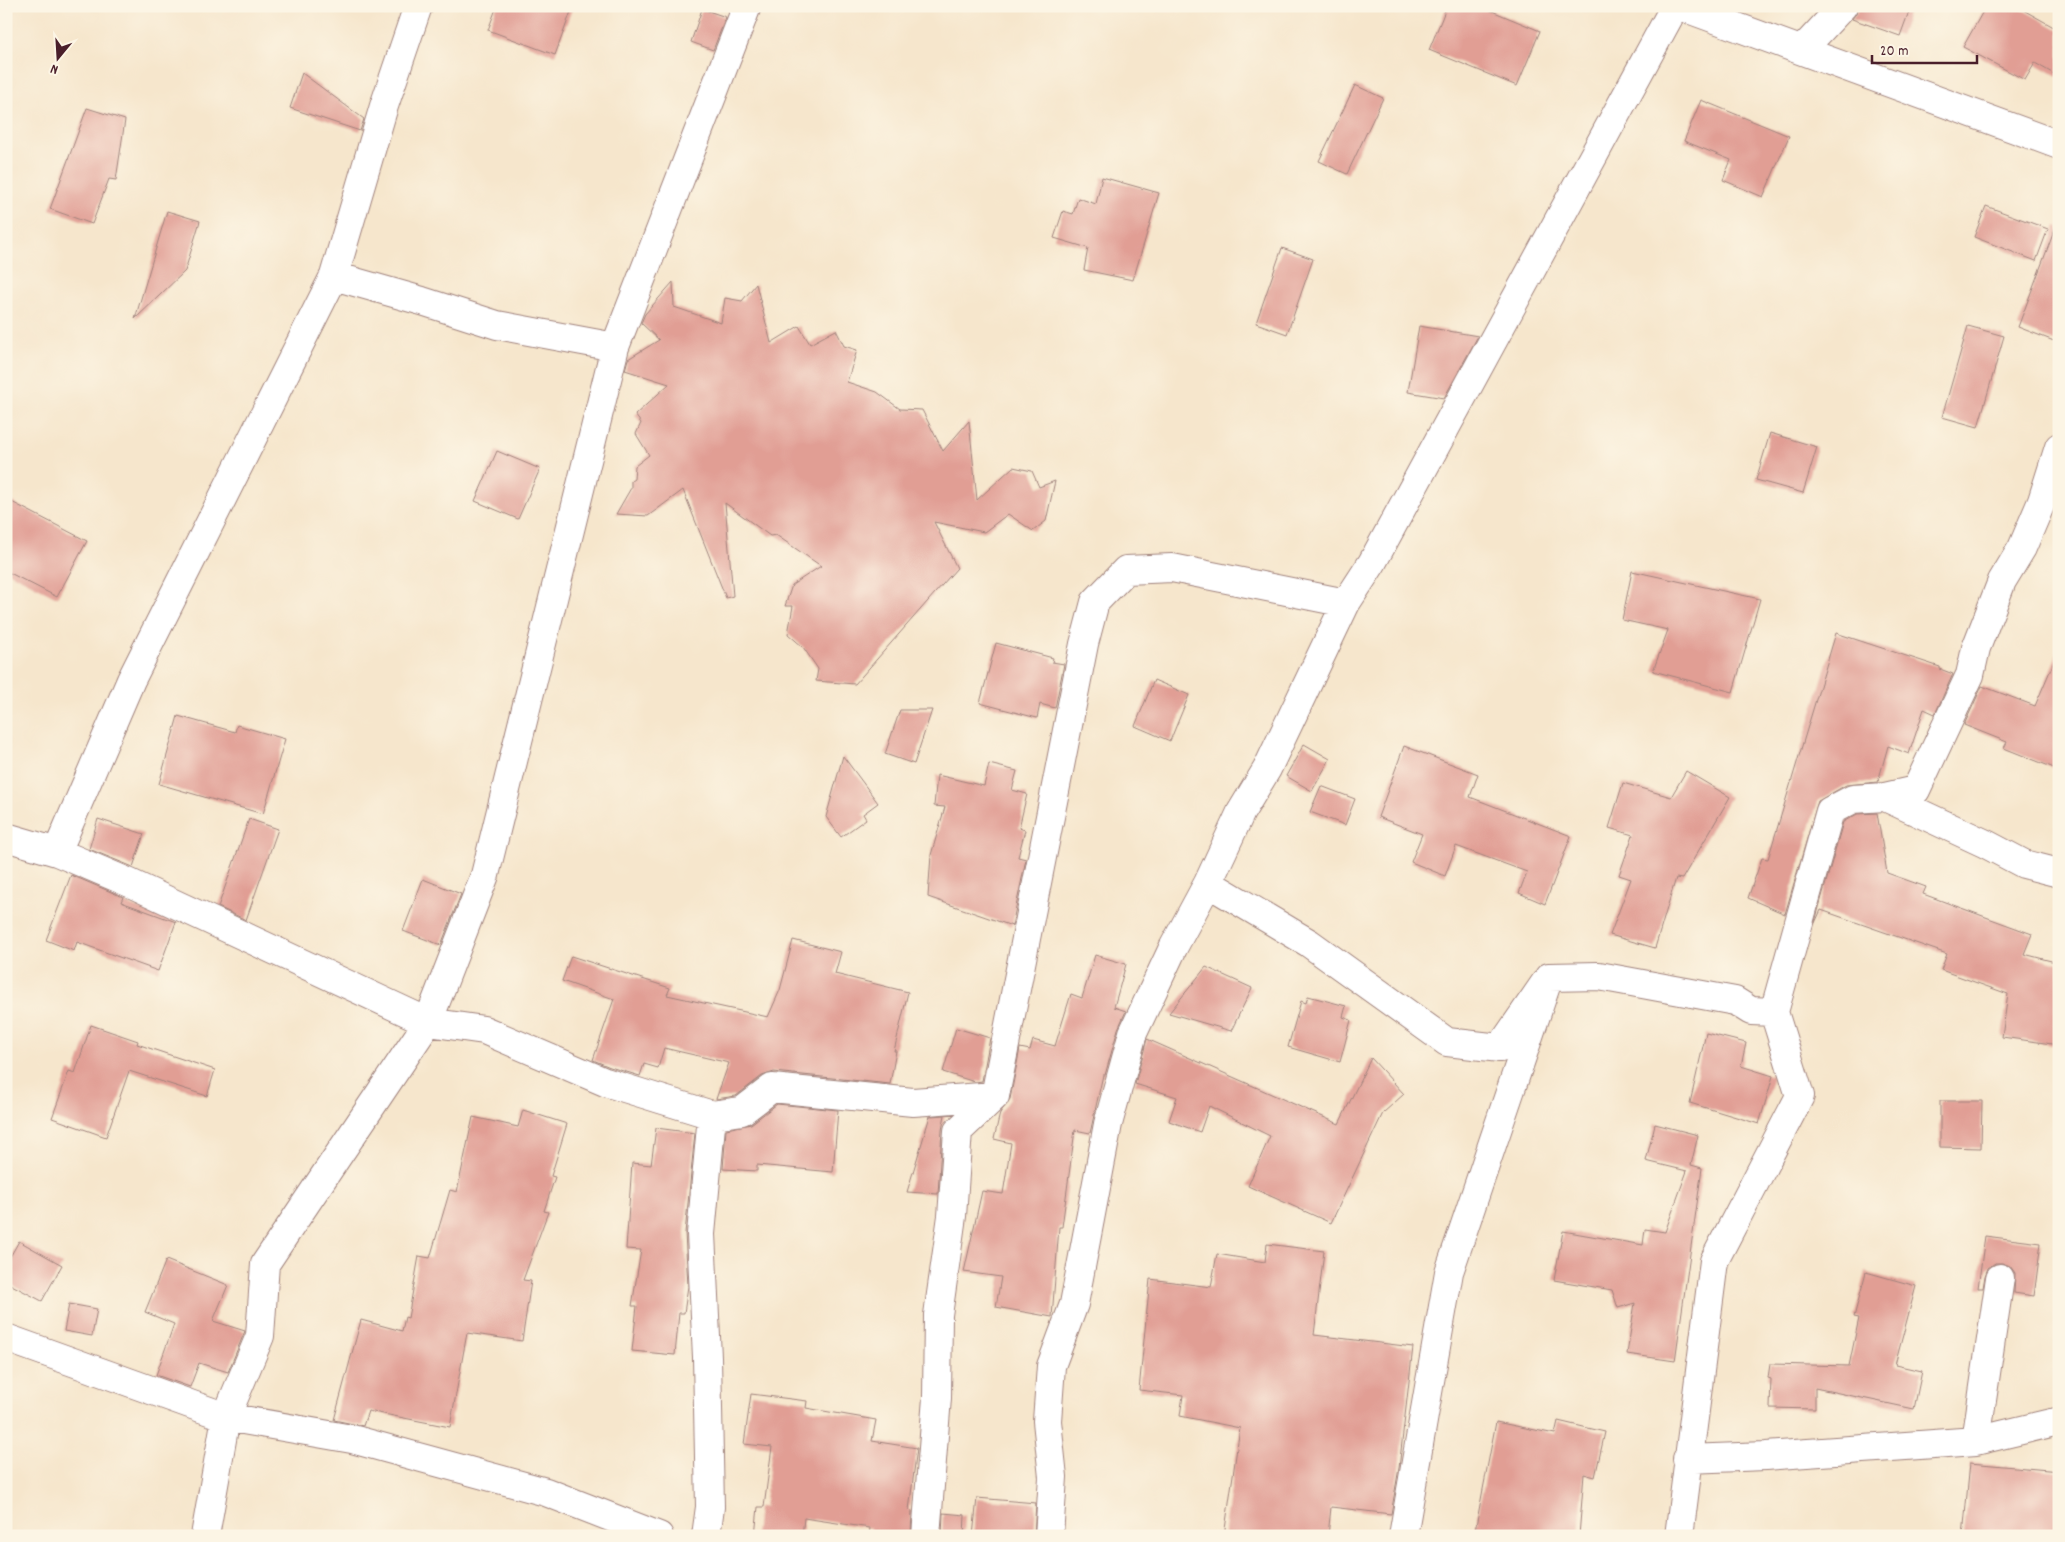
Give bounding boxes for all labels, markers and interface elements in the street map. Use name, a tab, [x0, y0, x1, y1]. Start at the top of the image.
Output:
north arrow	[32, 32, 82, 82]
scale bar	[1872, 32, 1978, 64]
text: 20 m	[1880, 41, 1908, 63]
text: N	[48, 58, 61, 79]

